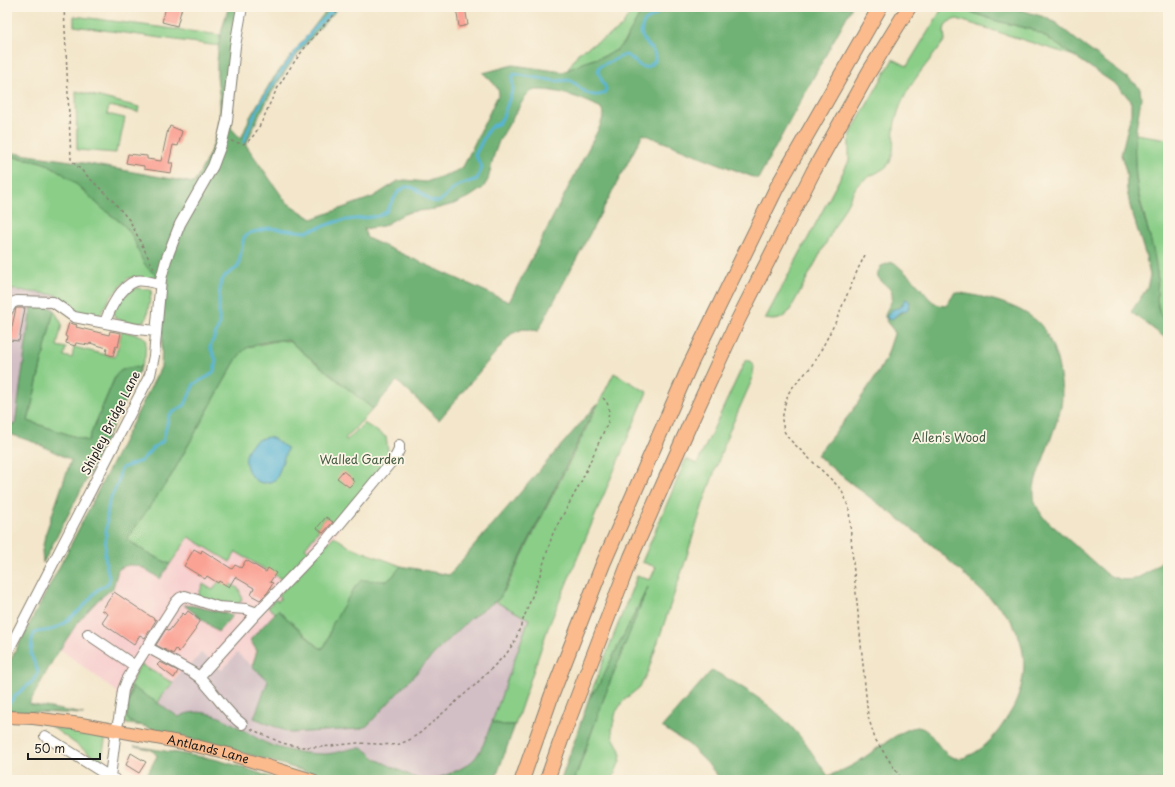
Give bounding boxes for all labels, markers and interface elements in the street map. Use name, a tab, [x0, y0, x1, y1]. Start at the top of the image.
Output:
street label: Shipley Bridge Lane	[76, 367, 144, 478]
park label: Allen's Wood	[912, 428, 986, 446]
park label: Walled Garden	[319, 450, 405, 468]
street label: Antlands Lane	[166, 730, 252, 768]
scale bar	[28, 735, 100, 761]
text: 50 m	[34, 739, 65, 757]

